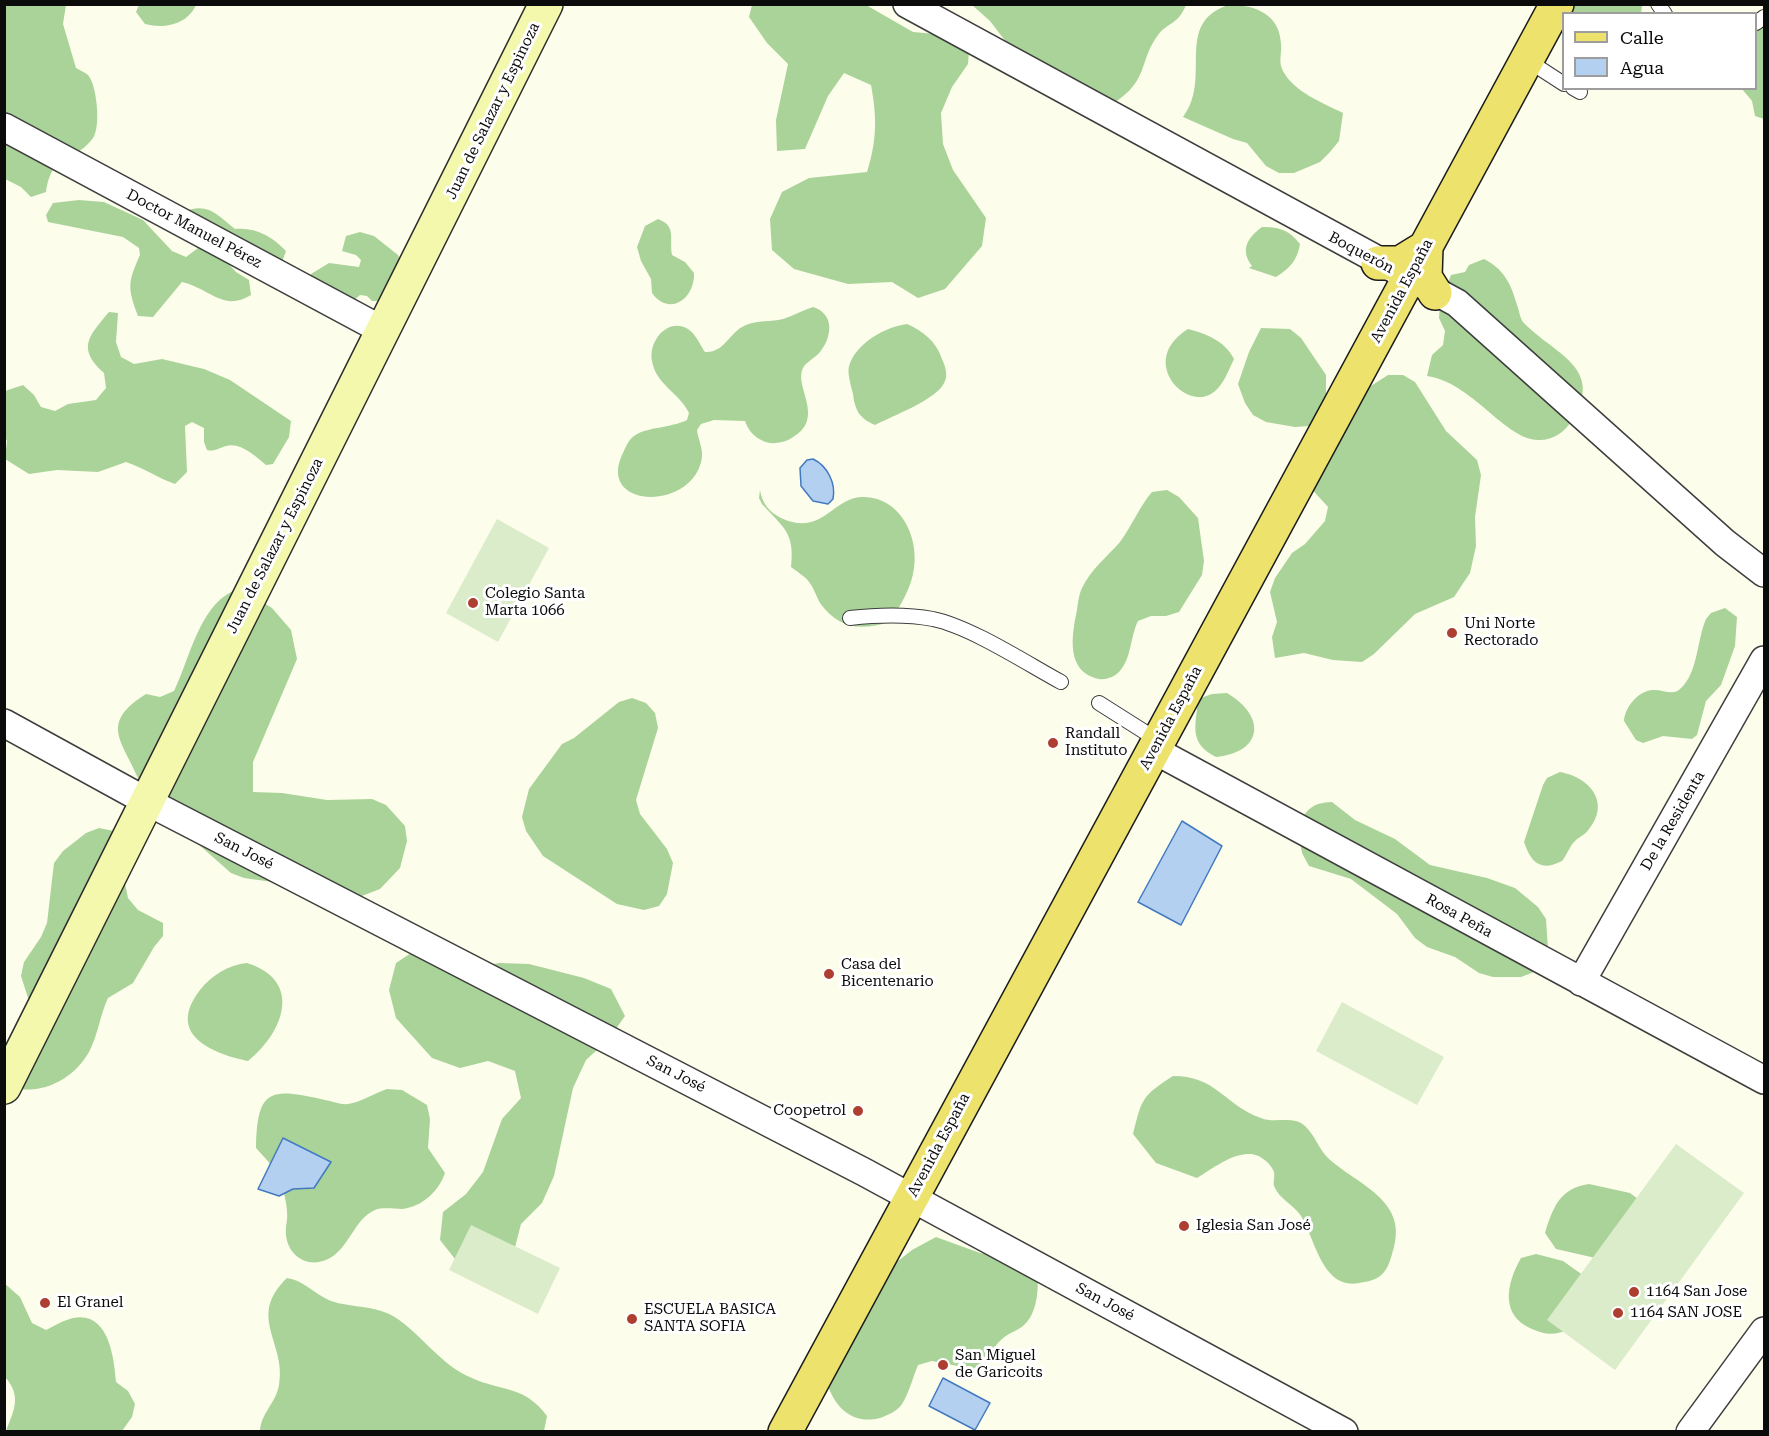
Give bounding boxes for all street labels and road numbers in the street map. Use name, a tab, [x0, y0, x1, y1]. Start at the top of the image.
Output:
street label: Juan de Salazar y Espinoza	[442, 20, 544, 202]
street label: Doctor Manuel Pérez	[123, 186, 265, 272]
street label: Boquerón	[1325, 228, 1397, 278]
street label: Avenida España	[1367, 236, 1437, 346]
street label: Juan de Salazar y Espinoza	[223, 455, 327, 637]
street label: Avenida España	[1136, 663, 1206, 773]
street label: De la Residenta	[1637, 768, 1709, 874]
street label: San José	[212, 829, 276, 873]
street label: Rosa Peña	[1422, 890, 1496, 942]
street label: San José	[644, 1052, 708, 1096]
street label: Avenida España	[904, 1090, 974, 1200]
street label: San José	[1073, 1279, 1137, 1325]

